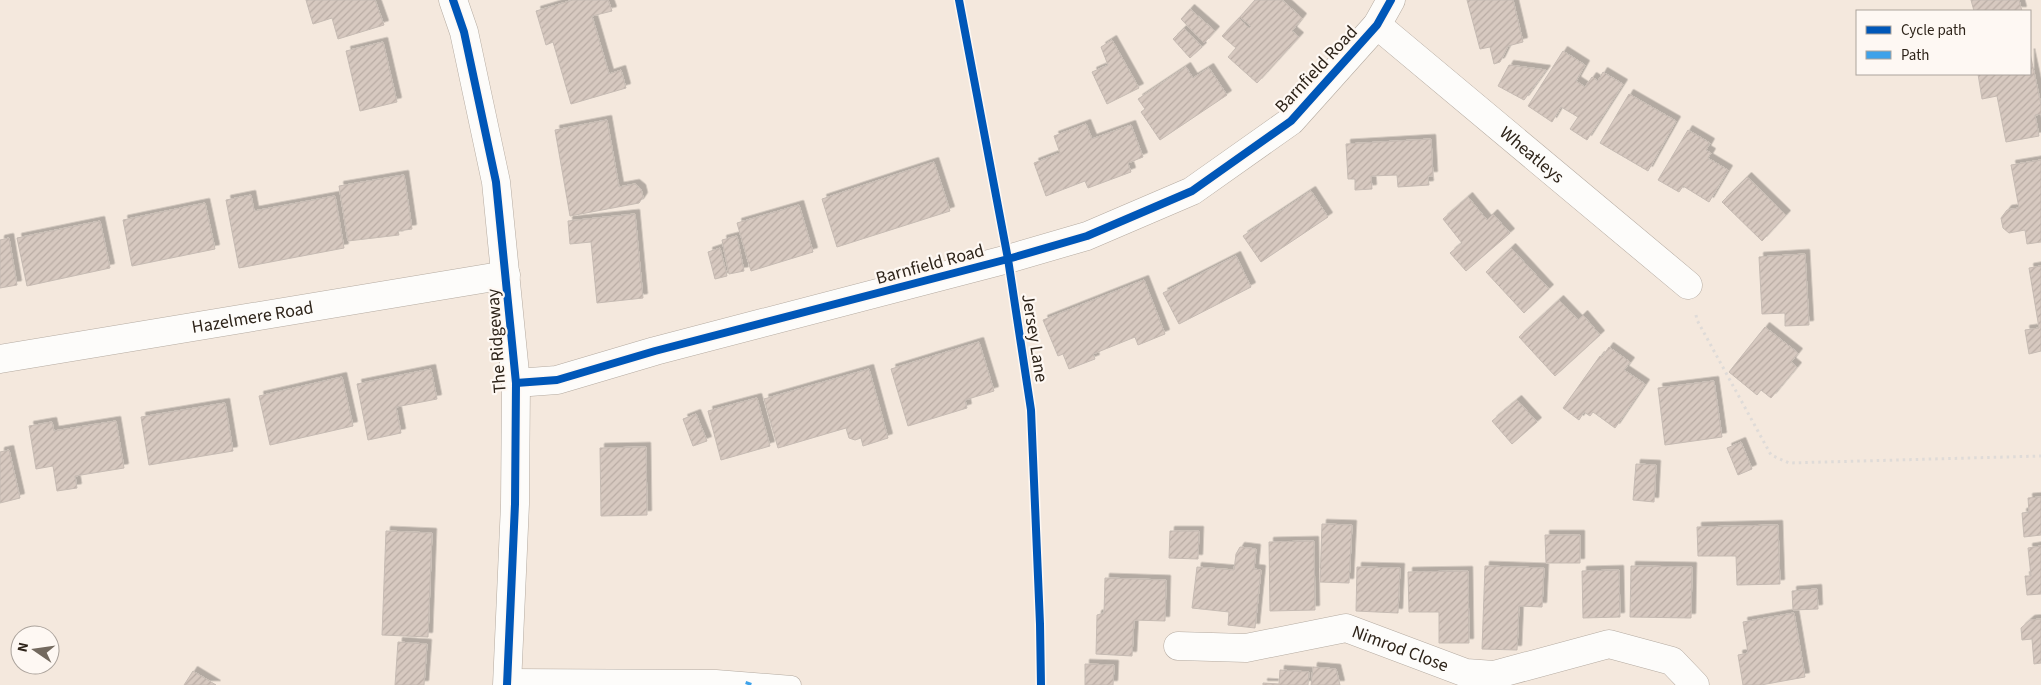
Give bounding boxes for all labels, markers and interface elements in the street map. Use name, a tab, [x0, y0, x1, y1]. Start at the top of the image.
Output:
legend	[1856, 10, 2031, 75]
street label: Barnfield Road	[1269, 20, 1363, 119]
text: Cycle path	[1901, 20, 1966, 41]
text: Path	[1901, 45, 1929, 66]
street label: Wheatleys	[1494, 121, 1569, 189]
street label: Barnfield Road	[873, 238, 987, 291]
street label: The Ridgeway	[480, 287, 513, 394]
street label: Jersey Lane	[1015, 292, 1054, 384]
street label: Hazelmere Road	[190, 295, 315, 340]
street label: Nimrod Close	[1348, 619, 1452, 678]
north arrow	[10, 625, 60, 675]
text: N	[13, 641, 34, 654]

